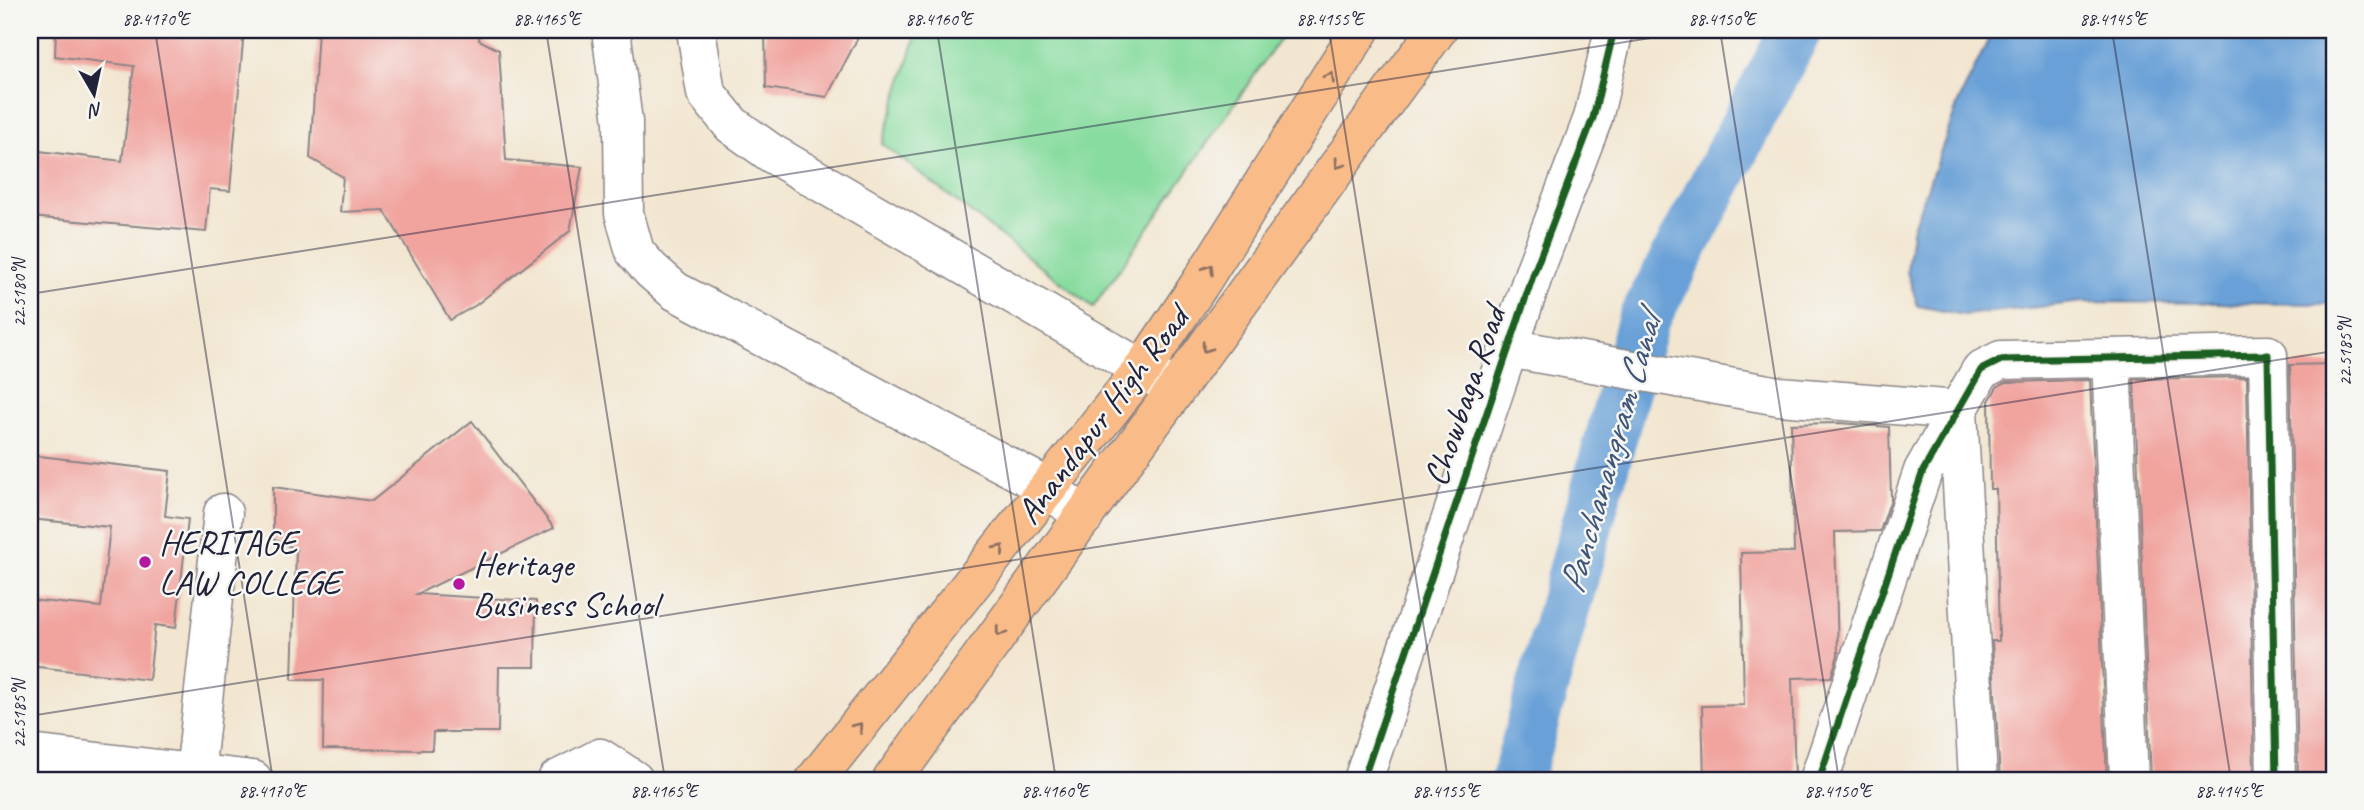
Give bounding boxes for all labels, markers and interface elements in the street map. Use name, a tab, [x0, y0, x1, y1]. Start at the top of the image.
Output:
text: 88.4170°E	[123, 8, 192, 30]
text: 88.4165°E	[514, 8, 583, 30]
text: 88.4160°E	[906, 8, 975, 30]
text: 88.4155°E	[1297, 8, 1366, 30]
text: 88.4150°E	[1689, 8, 1758, 30]
text: 88.4145°E	[2080, 8, 2149, 30]
north arrow	[60, 60, 130, 130]
one-way arrow	[1322, 71, 1335, 84]
text: N	[86, 97, 104, 123]
one-way arrow	[1335, 156, 1348, 169]
text: 22.5180°N	[8, 256, 30, 327]
one-way arrow	[1201, 264, 1213, 277]
street label: Anandapur High Road	[1006, 293, 1202, 533]
street label: Chowbaga Road	[1413, 296, 1518, 492]
water label: Panchanangram Canal	[1547, 298, 1675, 598]
text: 22.5185°N	[2334, 315, 2356, 386]
one-way arrow	[1202, 340, 1214, 353]
place label: HERITAGE LAW COLLEGE	[159, 520, 345, 605]
place label: Heritage Business School	[473, 542, 664, 627]
one-way arrow	[991, 545, 1004, 557]
marker: HERITAGE LAW COLLEGE	[137, 554, 153, 570]
marker: Heritage Business School	[451, 576, 467, 592]
one-way arrow	[996, 624, 1008, 636]
text: 22.5185°N	[8, 677, 30, 748]
one-way arrow	[849, 722, 862, 735]
text: 88.4170°E	[239, 780, 308, 802]
text: 88.4165°E	[631, 780, 700, 802]
text: 88.4160°E	[1022, 780, 1091, 802]
text: 88.4155°E	[1413, 780, 1482, 802]
text: 88.4150°E	[1805, 780, 1874, 802]
text: 88.4145°E	[2196, 780, 2265, 802]

